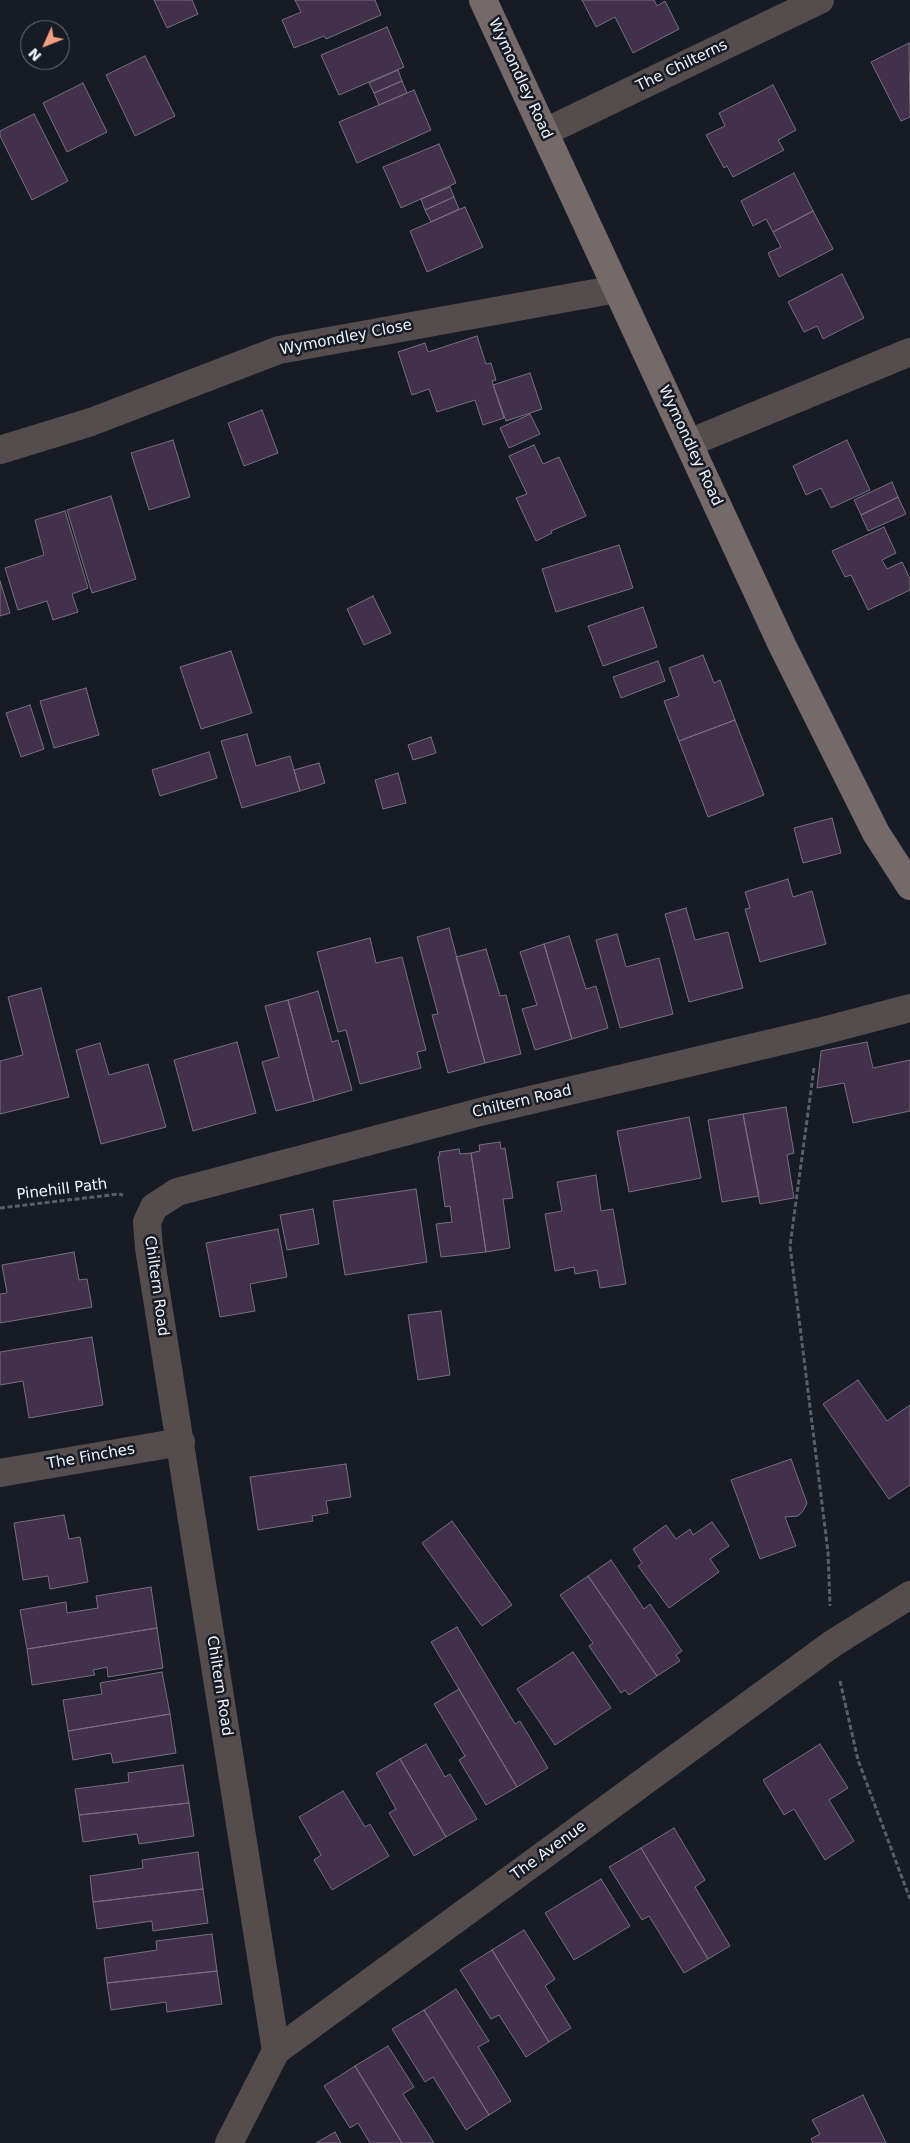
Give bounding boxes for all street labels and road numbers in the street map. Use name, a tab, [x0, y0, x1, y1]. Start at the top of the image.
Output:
street label: Wymondley Road	[484, 16, 556, 142]
street label: The Chilterns	[633, 36, 731, 96]
street label: Wymondley Close	[278, 316, 414, 360]
street label: Wymondley Road	[654, 383, 726, 509]
street label: Chiltern Road	[471, 1082, 573, 1122]
street label: Pinehill Path	[16, 1176, 108, 1204]
street label: Chiltern Road	[140, 1235, 172, 1337]
street label: The Finches	[46, 1440, 136, 1474]
street label: Chiltern Road	[202, 1635, 236, 1737]
street label: The Avenue	[508, 1818, 590, 1884]

